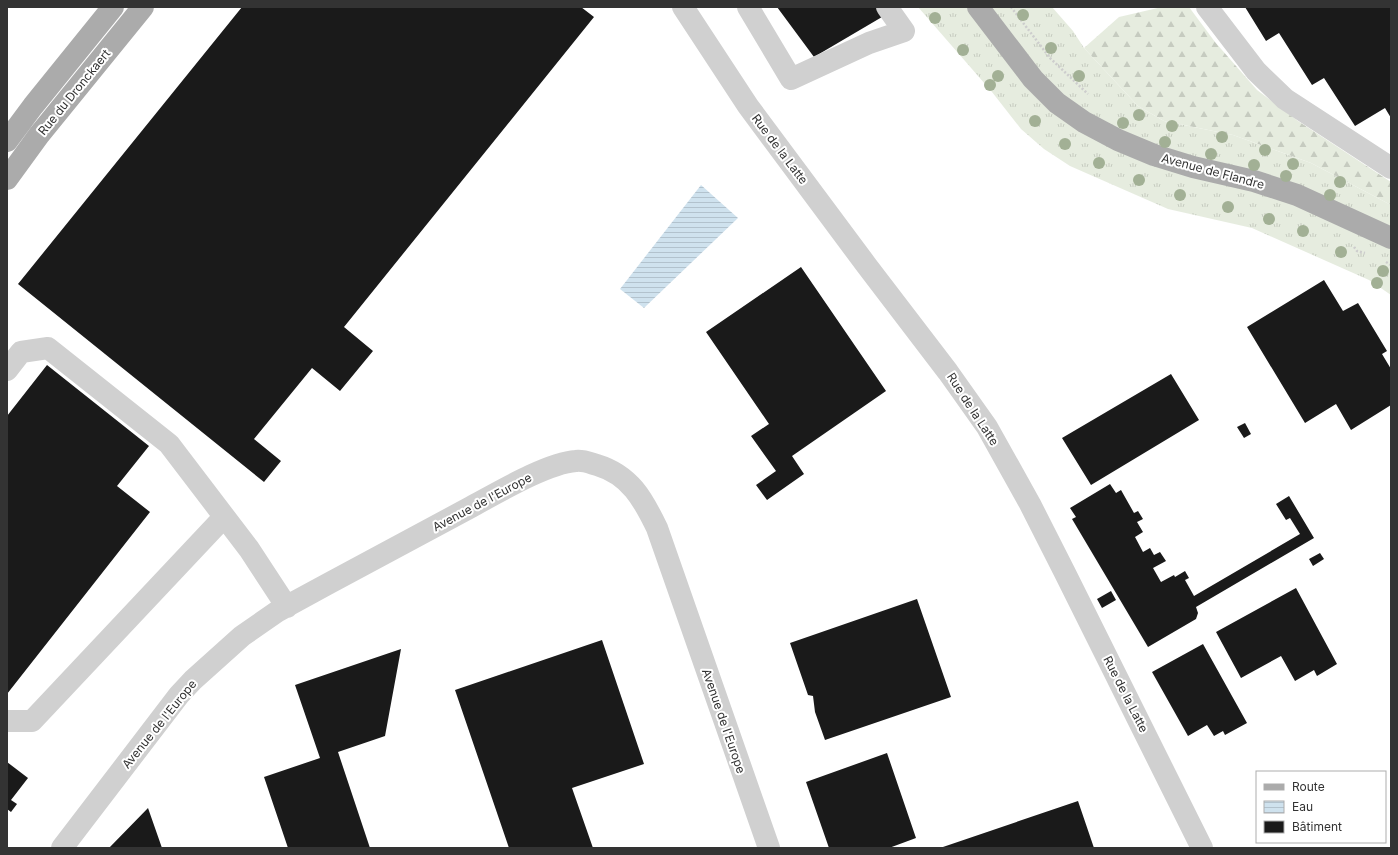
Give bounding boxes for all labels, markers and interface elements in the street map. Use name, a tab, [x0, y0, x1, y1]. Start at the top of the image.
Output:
street label: Rue du Dronckaert	[35, 46, 113, 138]
street label: Rue de la Latte	[749, 111, 811, 187]
street label: Avenue de Flandre	[1160, 150, 1266, 192]
street label: Rue de la Latte	[944, 370, 1002, 448]
street label: Avenue de l'Europe	[430, 470, 534, 534]
street label: Rue de la Latte	[1100, 653, 1152, 735]
street label: Avenue de l'Europe	[699, 667, 749, 775]
street label: Avenue de l'Europe	[119, 677, 199, 771]
legend	[1256, 771, 1386, 843]
text: Route	[1292, 779, 1325, 794]
text: Eau	[1292, 799, 1313, 814]
text: Bâtiment	[1292, 819, 1342, 834]

